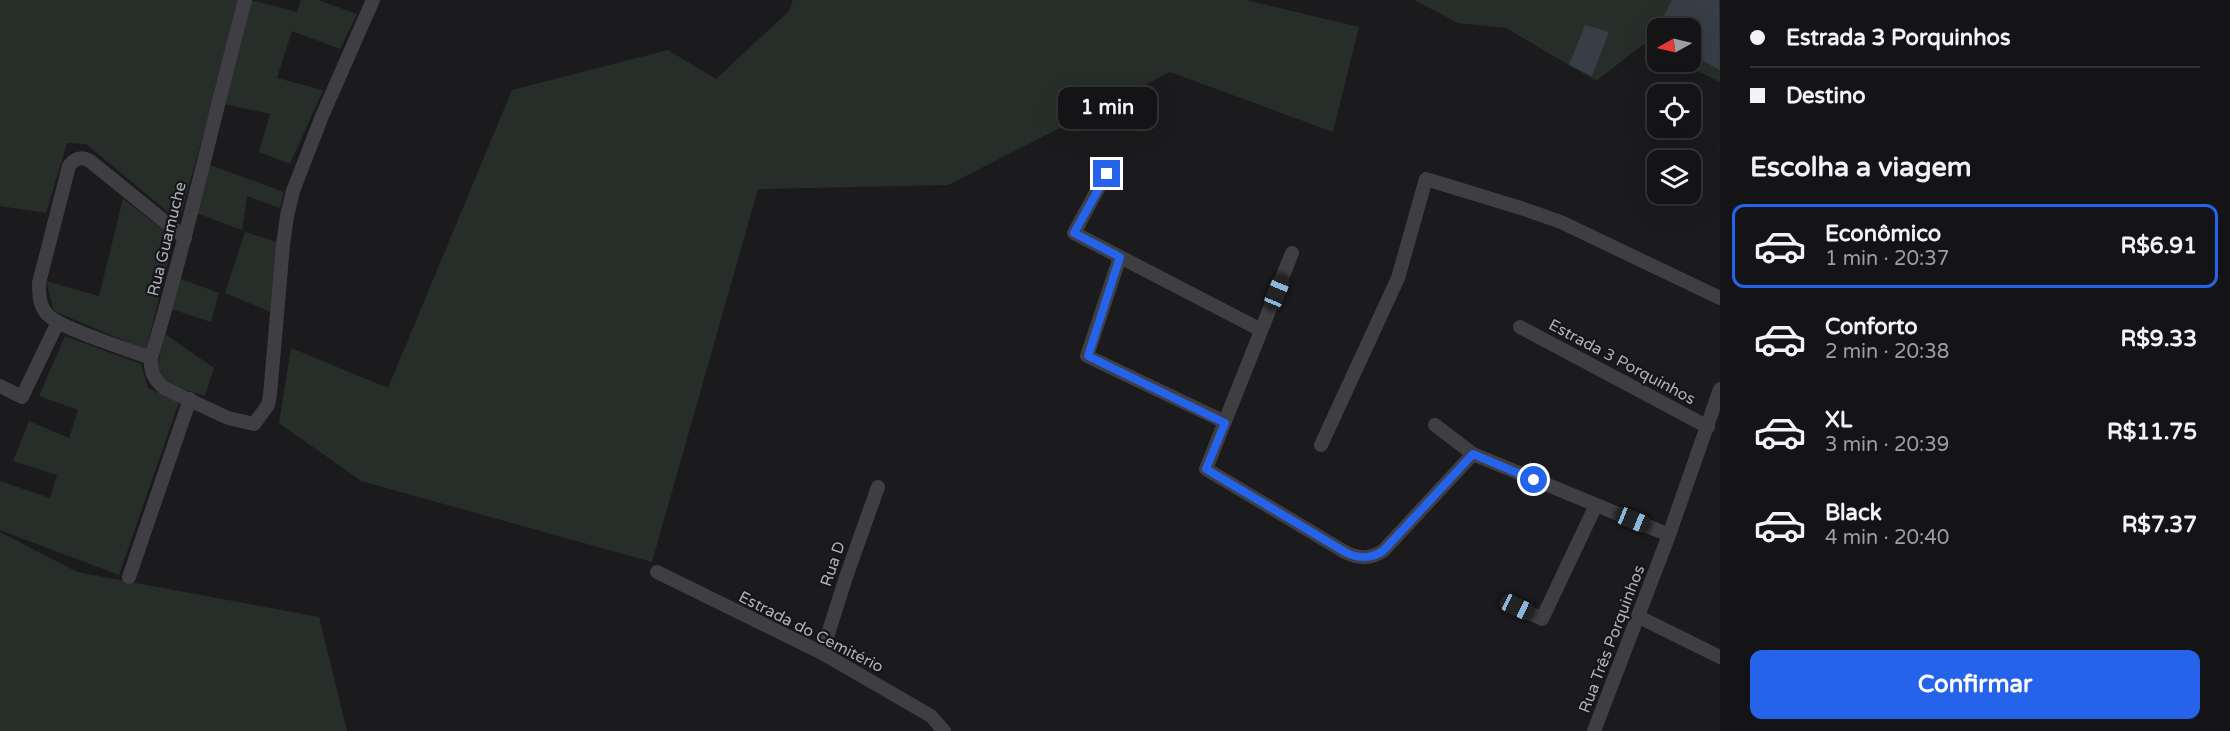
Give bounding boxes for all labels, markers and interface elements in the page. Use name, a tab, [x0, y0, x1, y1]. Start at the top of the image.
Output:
north arrow	[1647, 18, 1701, 72]
map controls	[1647, 18, 1701, 204]
text: Estrada 3 Porquinhos	[1786, 25, 2011, 51]
text: Destino	[1786, 83, 1866, 109]
button: locate	[1647, 84, 1701, 138]
callout: 1 min	[1058, 87, 1156, 129]
text: 1 min	[1081, 96, 1134, 120]
button: layers	[1647, 150, 1701, 204]
text: Escolha a viagem	[1750, 151, 1972, 184]
route end	[1093, 160, 1120, 187]
street label: Rua Guamuche	[143, 180, 191, 298]
icon: car	[1753, 219, 1807, 273]
text: Econômico	[1825, 221, 1941, 247]
text: R$6.91	[2121, 233, 2197, 259]
text: 1 min · 20:37	[1825, 247, 1949, 271]
car	[1262, 272, 1292, 312]
icon: car	[1753, 312, 1807, 366]
text: Conforto	[1825, 314, 1918, 340]
street label: Estrada 3 Porquinhos	[1545, 315, 1699, 409]
text: R$9.33	[2121, 326, 2197, 352]
text: 2 min · 20:38	[1825, 340, 1949, 364]
icon: car	[1753, 405, 1807, 459]
text: XL	[1825, 407, 1852, 433]
text: R$11.75	[2107, 419, 2197, 445]
text: 3 min · 20:39	[1825, 433, 1949, 457]
route start	[1520, 466, 1547, 493]
icon: car	[1753, 498, 1807, 552]
text: Black	[1825, 500, 1882, 526]
car	[1613, 505, 1653, 535]
text: R$7.37	[2122, 512, 2197, 538]
text: 4 min · 20:40	[1825, 526, 1949, 550]
street label: Rua D	[816, 539, 850, 589]
street label: Rua Três Porquinhos	[1575, 562, 1649, 716]
street label: Estrada do Cemitério	[735, 587, 887, 677]
car	[1497, 591, 1537, 623]
button: Confirmar	[1750, 650, 2200, 719]

